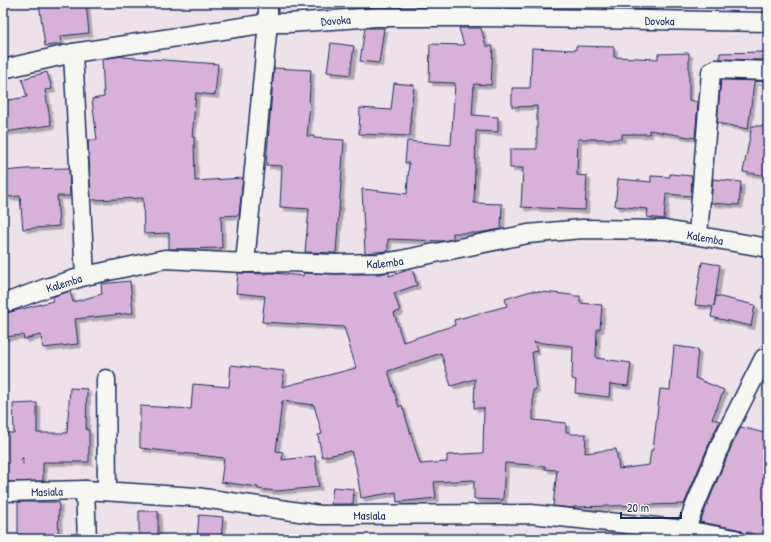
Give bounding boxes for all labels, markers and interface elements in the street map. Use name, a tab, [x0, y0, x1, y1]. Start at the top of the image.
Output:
street label: Dovoka	[320, 10, 352, 29]
street label: Dovoka	[645, 11, 675, 29]
street label: Kalemba	[686, 225, 725, 249]
street label: Kalemba	[366, 251, 405, 272]
street label: Kalemba	[44, 269, 84, 296]
house number: 1	[21, 454, 25, 467]
street label: Masiala	[31, 482, 63, 500]
scale bar	[621, 494, 681, 520]
text: 20 m	[627, 499, 649, 516]
street label: Masiala	[354, 506, 386, 523]

